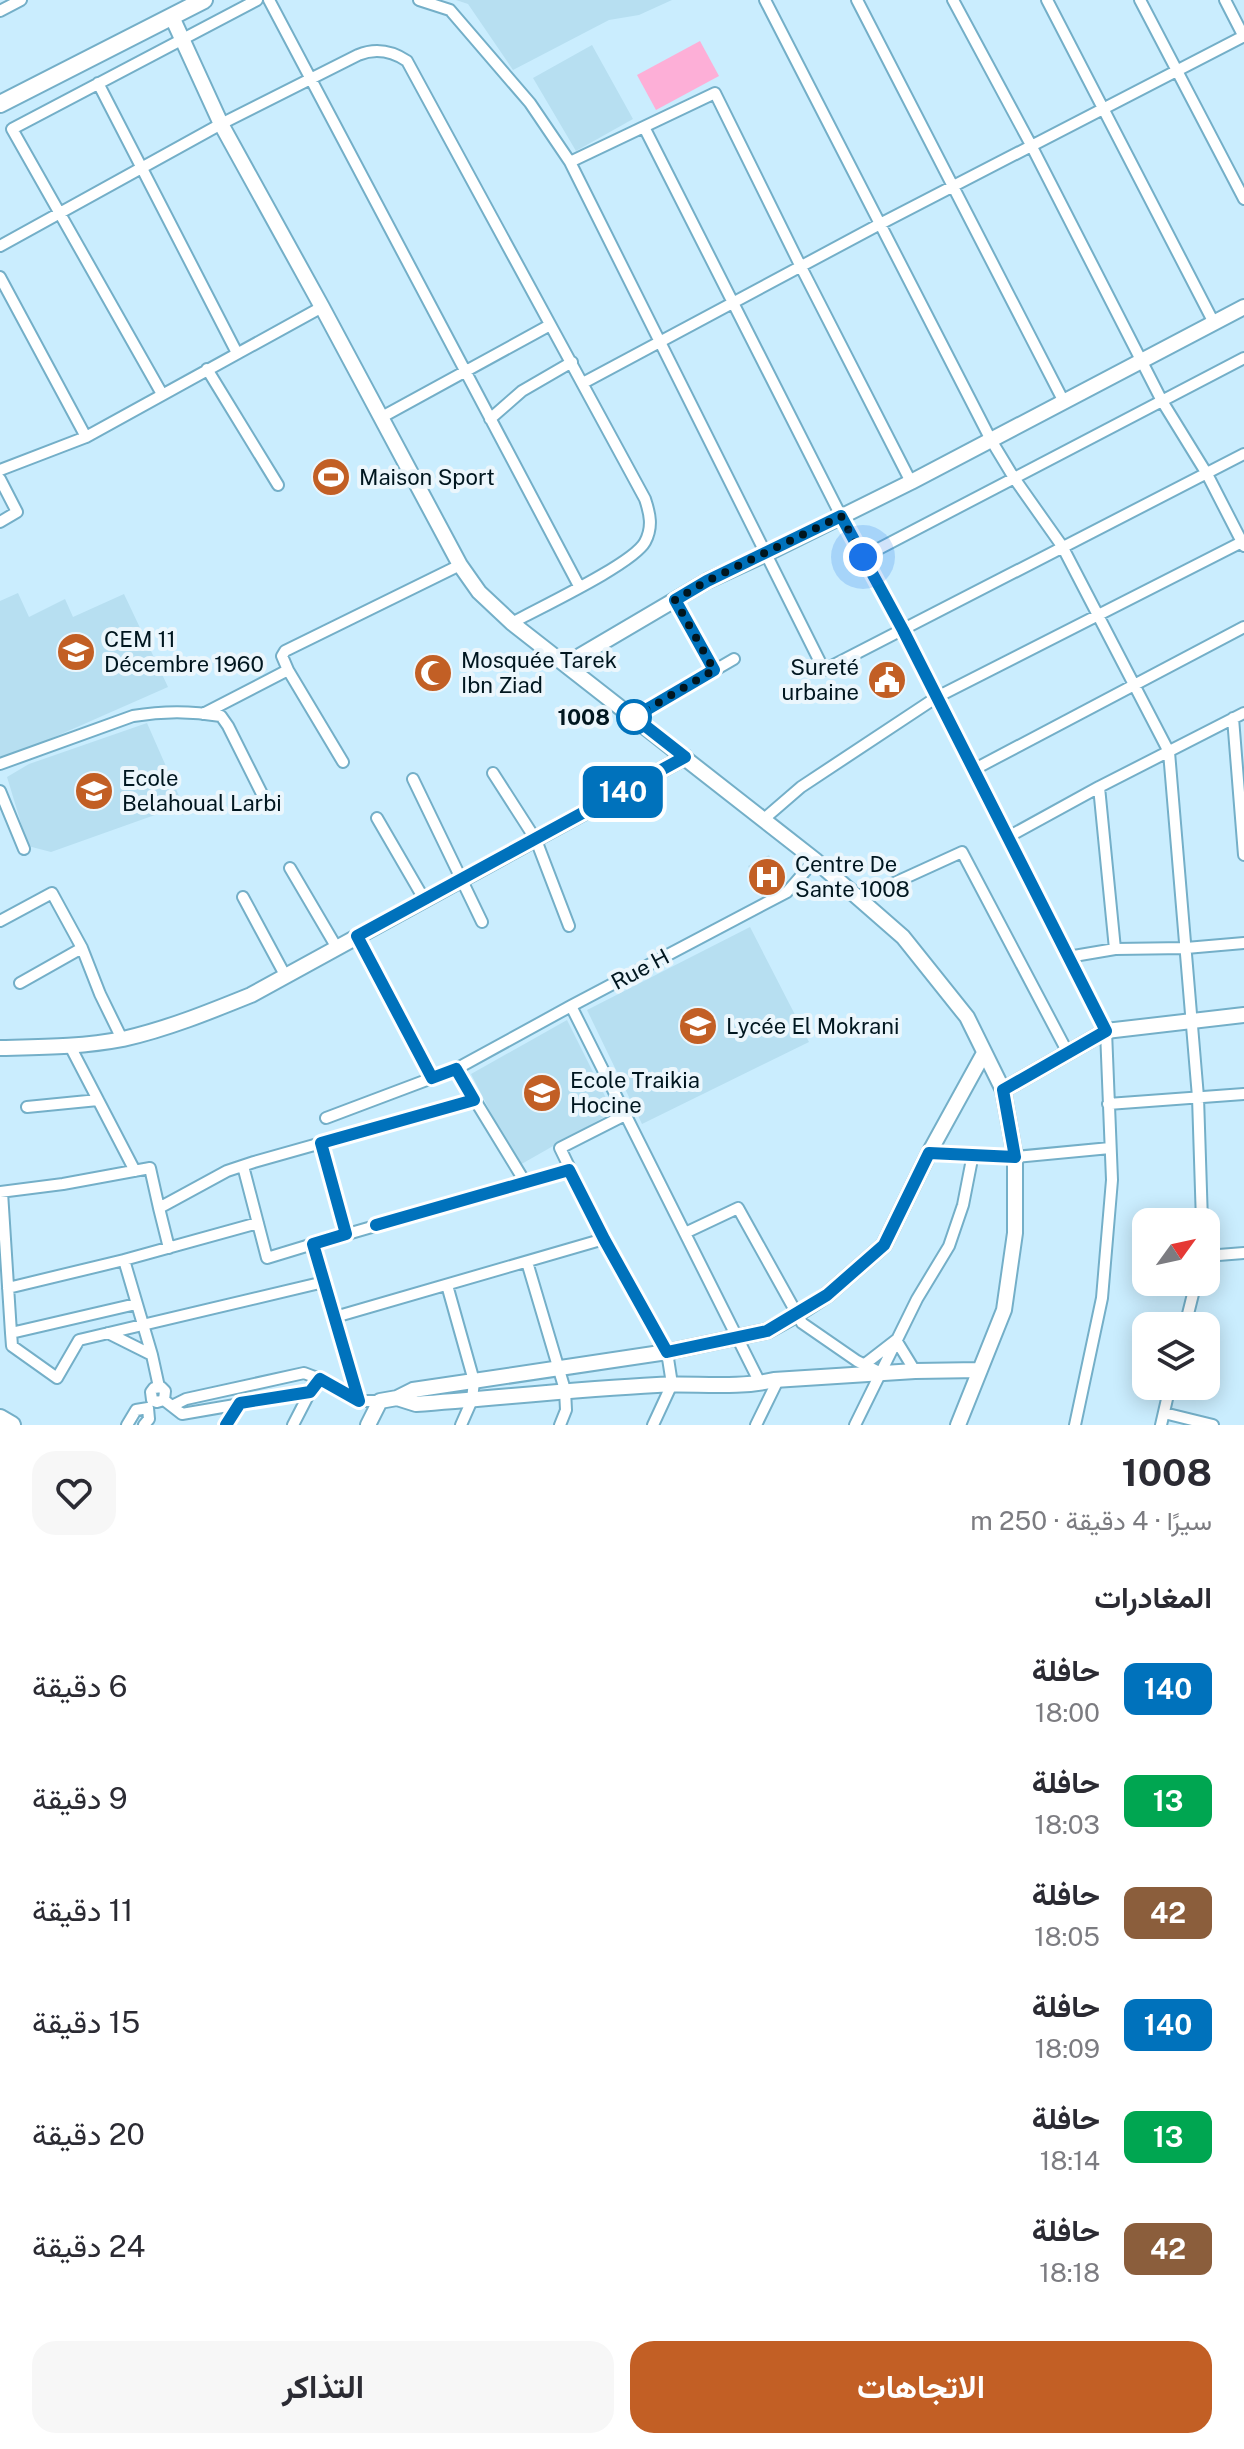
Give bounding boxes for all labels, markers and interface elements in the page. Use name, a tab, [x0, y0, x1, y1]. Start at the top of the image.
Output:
sports icon: Maison Sport	[310, 456, 352, 498]
place label: Maison Sport	[359, 464, 495, 490]
your location	[843, 537, 883, 577]
place label: CEM 11 Décembre 1960	[104, 626, 264, 677]
school or university icon: CEM 11 Décembre 1960	[55, 631, 97, 673]
place label: Mosquée Tarek Ibn Ziad	[461, 647, 617, 698]
mosque icon: Mosquée Tarek Ibn Ziad	[412, 652, 454, 694]
place label: Sureté urbaine	[782, 654, 859, 705]
public building icon: Sureté urbaine	[866, 659, 908, 701]
marker: 1008	[617, 700, 651, 734]
place label: 1008	[558, 704, 610, 730]
place label: Ecole Belahoual Larbi	[122, 765, 282, 816]
line badge: 140	[577, 766, 669, 818]
school or university icon: Ecole Belahoual Larbi	[73, 770, 115, 812]
text: 140	[599, 775, 647, 808]
place label: Centre De Sante 1008	[795, 851, 910, 902]
hospital icon: Centre De Sante 1008	[746, 856, 788, 898]
street label: Rue H	[607, 943, 673, 995]
school or university icon: Lycée El Mokrani	[677, 1005, 719, 1047]
place label: Lycée El Mokrani	[726, 1013, 899, 1039]
place label: Ecole Traikia Hocine	[570, 1067, 700, 1118]
school or university icon: Ecole Traikia Hocine	[521, 1072, 563, 1114]
north arrow	[1132, 1208, 1220, 1296]
map controls	[1132, 1208, 1220, 1400]
button: layers	[1132, 1312, 1220, 1400]
text: 1008	[1121, 1450, 1212, 1495]
button: heart	[32, 1451, 116, 1535]
text: سيرًا · 4 دقيقة · 250 m	[970, 1505, 1212, 1536]
text: المغادرات	[1094, 1579, 1212, 1615]
text: حافلة	[1032, 1652, 1100, 1688]
text: 6 دقيقة	[32, 1668, 127, 1704]
text: 140	[1144, 1672, 1192, 1705]
text: 18:00	[1035, 1697, 1100, 1728]
text: حافلة	[1032, 1764, 1100, 1800]
text: 9 دقيقة	[32, 1780, 127, 1816]
text: 13	[1153, 1784, 1183, 1817]
text: 18:03	[1035, 1809, 1100, 1840]
text: حافلة	[1032, 1876, 1100, 1912]
text: 11 دقيقة	[32, 1892, 133, 1928]
text: 42	[1150, 1896, 1186, 1929]
text: 18:05	[1034, 1921, 1100, 1952]
text: حافلة	[1032, 1988, 1100, 2024]
text: 15 دقيقة	[32, 2004, 140, 2040]
text: 140	[1144, 2008, 1192, 2041]
text: 18:09	[1035, 2033, 1100, 2064]
text: حافلة	[1032, 2100, 1100, 2136]
text: 20 دقيقة	[32, 2116, 145, 2152]
text: 13	[1153, 2120, 1183, 2153]
text: 18:14	[1040, 2145, 1100, 2176]
text: حافلة	[1032, 2212, 1100, 2248]
text: 24 دقيقة	[32, 2228, 145, 2264]
text: 42	[1150, 2232, 1186, 2265]
text: 18:18	[1039, 2257, 1100, 2288]
button: التذاكر	[32, 2341, 614, 2433]
button: الاتجاهات	[630, 2341, 1212, 2433]

